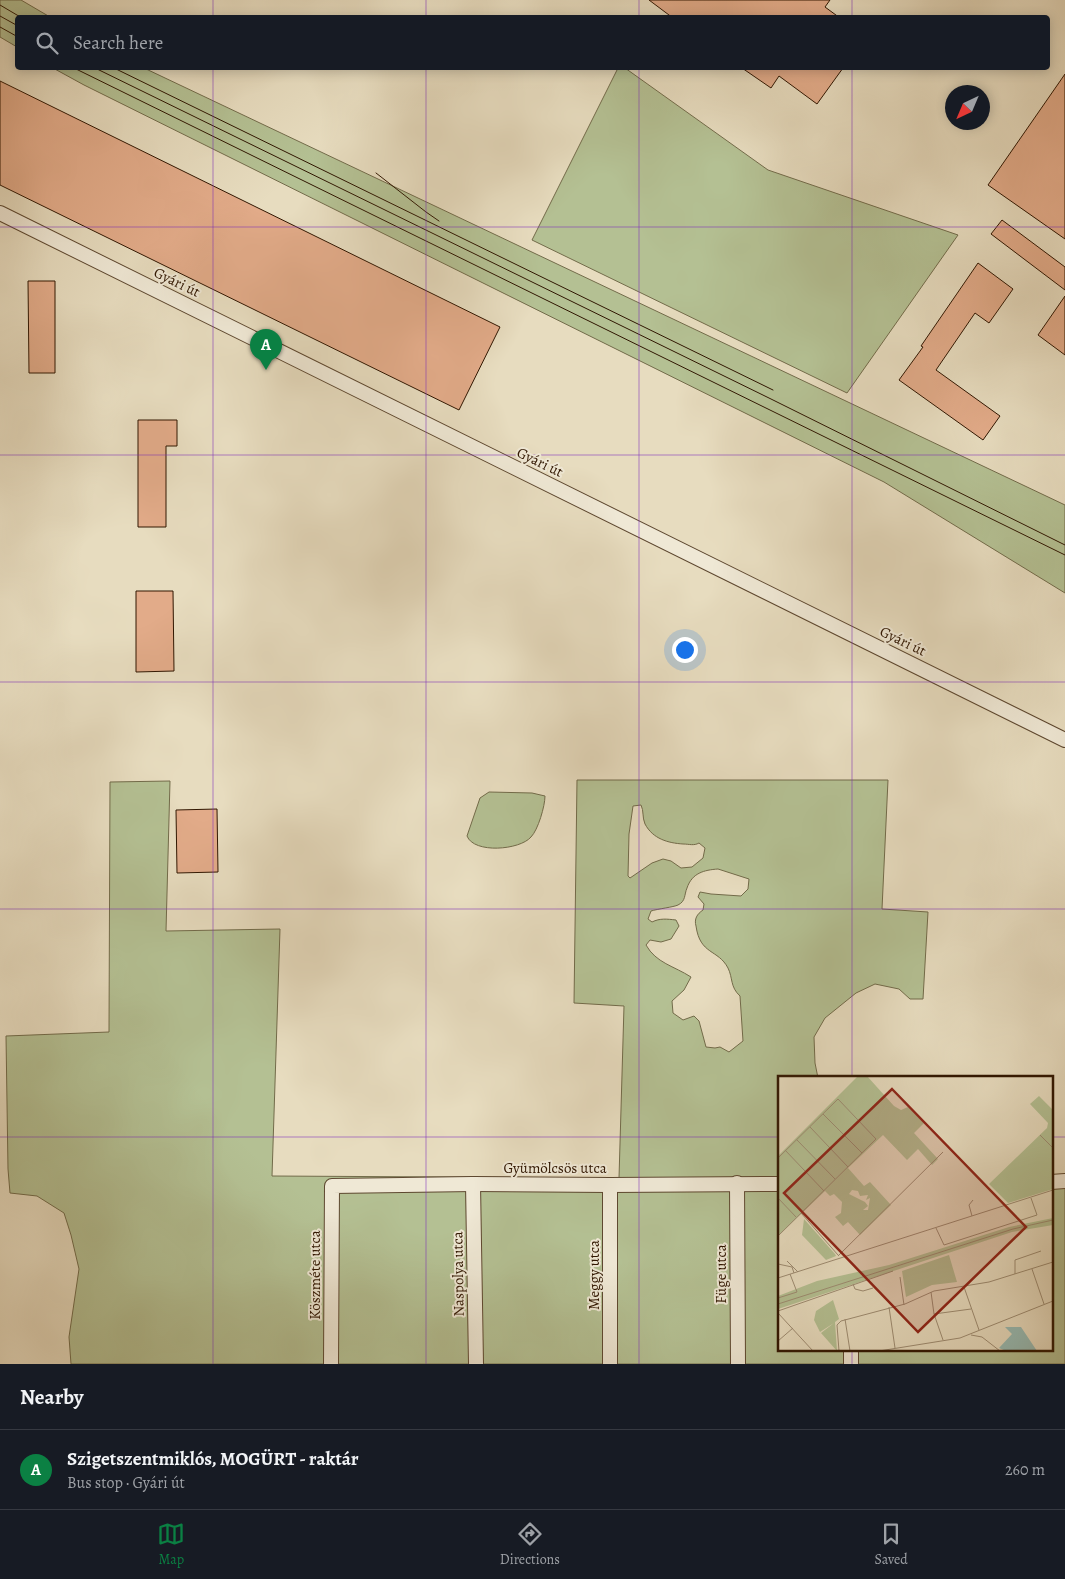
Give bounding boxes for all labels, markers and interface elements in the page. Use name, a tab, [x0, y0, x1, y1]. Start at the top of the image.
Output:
search box	[15, 15, 1050, 70]
icon: search	[33, 29, 61, 57]
text: Search here	[73, 30, 163, 56]
north arrow	[945, 85, 990, 130]
street label: Gyári út	[151, 262, 204, 302]
pin: A	[250, 329, 282, 370]
street label: Gyári út	[514, 442, 567, 482]
street label: Gyári út	[877, 621, 930, 661]
your location	[672, 637, 698, 663]
inset map	[778, 1076, 1052, 1352]
street label: Gyümölcsös utca	[503, 1158, 607, 1178]
street label: Köszméte utca	[305, 1230, 325, 1320]
street label: Naspolya utca	[447, 1231, 469, 1317]
street label: Meggy utca	[584, 1240, 604, 1310]
street label: Füge utca	[711, 1244, 731, 1304]
text: Nearby	[20, 1383, 83, 1411]
text: Szigetszentmiklós, MOGÜRT - raktár	[67, 1446, 359, 1472]
text: A	[31, 1459, 41, 1481]
text: 260 m	[1005, 1459, 1045, 1481]
text: Bus stop · Gyári út	[67, 1472, 185, 1494]
tab: Map	[157, 1520, 185, 1569]
tab: Directions	[500, 1520, 560, 1569]
tab: Saved	[875, 1520, 908, 1569]

